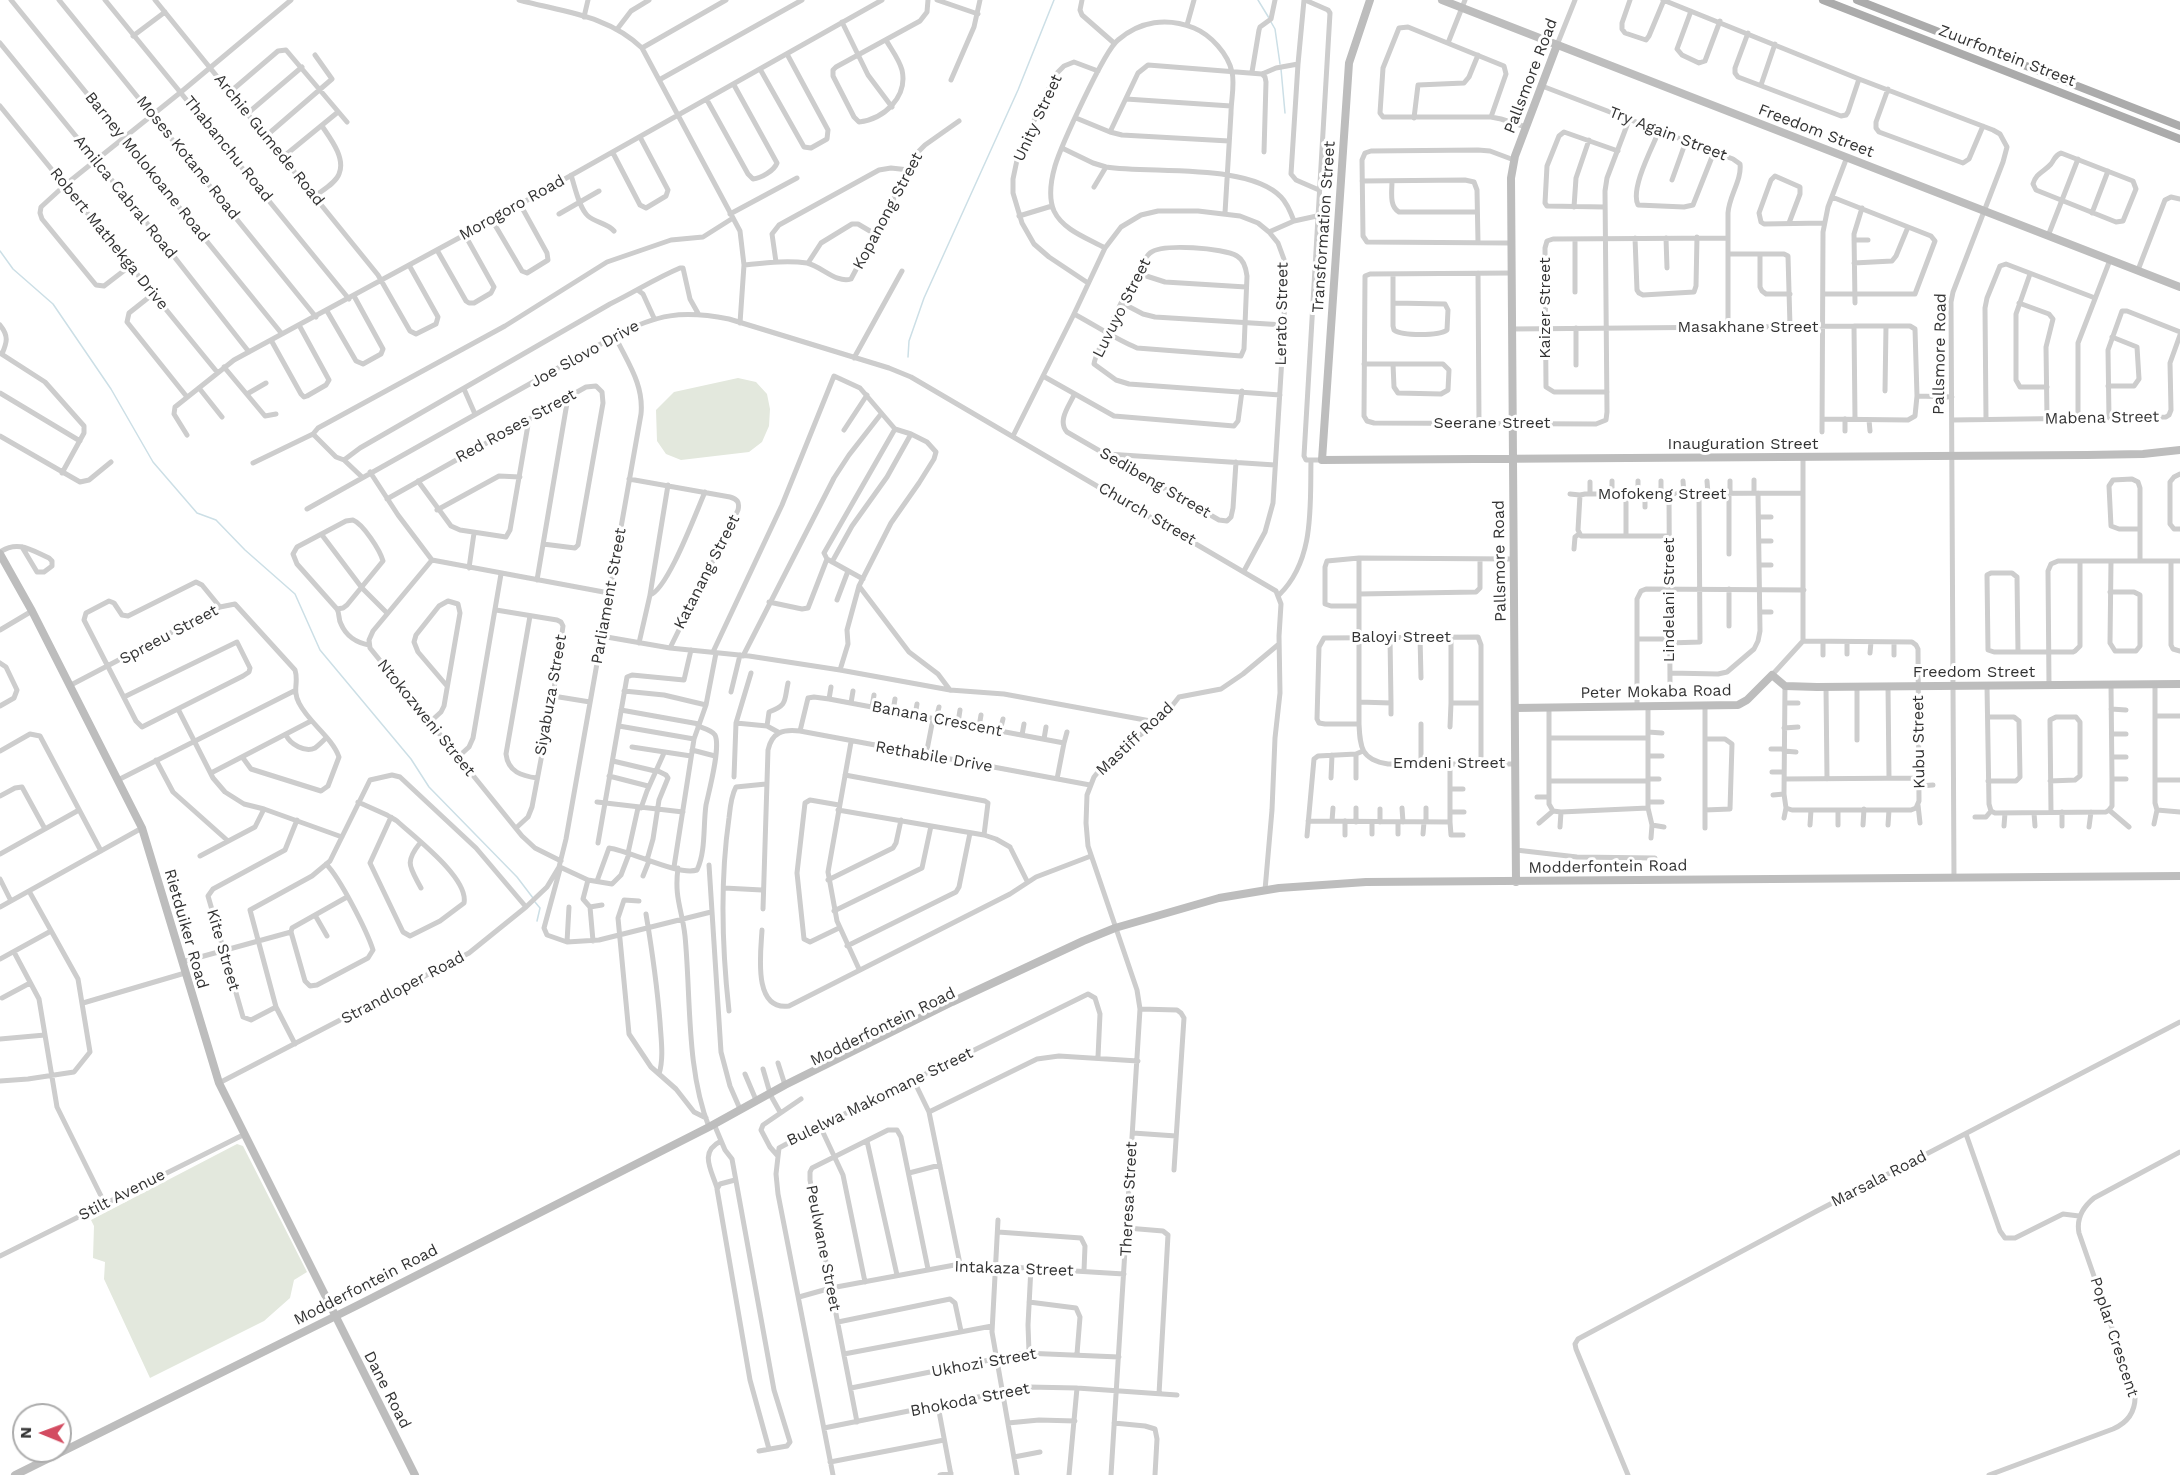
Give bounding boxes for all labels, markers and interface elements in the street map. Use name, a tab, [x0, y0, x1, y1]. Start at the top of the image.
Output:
street label: Pallsmore Road	[1500, 16, 1562, 136]
street label: Zuurfontein Street	[1936, 21, 2078, 91]
street label: Archie Gumede Road	[210, 70, 328, 210]
street label: Unity Street	[1009, 71, 1067, 165]
street label: Barney Molokoane Road	[81, 88, 213, 246]
street label: Moses Kotane Road	[132, 92, 244, 224]
street label: Thabanchu Road	[179, 92, 277, 206]
street label: Freedom Street	[1755, 100, 1877, 162]
street label: Try Again Street	[1606, 103, 1730, 165]
street label: Amilca Cabral Road	[69, 131, 181, 263]
street label: Transformation Street	[1308, 140, 1340, 314]
street label: Kopanong Street	[849, 149, 927, 273]
street label: Robert Mathekga Drive	[46, 164, 172, 314]
street label: Morogoro Road	[456, 171, 568, 245]
street label: Luvuyo Street	[1089, 255, 1155, 361]
street label: Kaizer Street	[1535, 257, 1555, 359]
street label: Lerato Street	[1271, 262, 1293, 366]
street label: Pallsmore Road	[1929, 293, 1951, 415]
street label: Joe Slovo Drive	[527, 316, 643, 392]
street label: Masakhane Street	[1678, 317, 1818, 337]
street label: Red Roses Street	[452, 385, 580, 467]
street label: Mabena Street	[2045, 407, 2159, 429]
street label: Seerane Street	[1434, 413, 1550, 433]
street label: Inauguration Street	[1668, 434, 1818, 454]
street label: Sedibeng Street	[1096, 443, 1214, 523]
street label: Church Street	[1095, 478, 1199, 550]
street label: Mofokeng Street	[1598, 484, 1726, 504]
street label: Pallsmore Road	[1489, 500, 1511, 622]
street label: Katanang Street	[670, 512, 744, 632]
street label: Parliament Street	[588, 526, 630, 666]
street label: Lindelani Street	[1659, 538, 1679, 662]
street label: Spreeu Street	[117, 601, 221, 669]
street label: Baloyi Street	[1351, 627, 1451, 647]
street label: Siyabuza Street	[531, 633, 571, 757]
street label: Ntokozweni Street	[373, 656, 479, 780]
street label: Freedom Street	[1913, 662, 2035, 682]
street label: Peter Mokaba Road	[1580, 681, 1732, 703]
street label: Kubu Street	[1909, 695, 1929, 789]
street label: Banana Crescent	[870, 697, 1004, 741]
street label: Mastiff Road	[1092, 698, 1178, 780]
street label: Rethabile Drive	[874, 737, 994, 777]
street label: Emdeni Street	[1393, 753, 1505, 773]
street label: Modderfontein Road	[1528, 856, 1688, 878]
street label: Rietduiker Road	[160, 867, 212, 991]
street label: Kite Street	[202, 907, 244, 993]
street label: Strandloper Road	[338, 947, 468, 1029]
street label: Modderfontein Road	[807, 984, 959, 1070]
street label: Bulelwa Makomane Street	[784, 1043, 976, 1151]
street label: Theresa Street	[1116, 1141, 1142, 1257]
street label: Marsala Road	[1828, 1147, 1930, 1211]
street label: Stilt Avenue	[76, 1165, 168, 1225]
street label: Peulwane Street	[801, 1183, 845, 1313]
street label: Modderfontein Road	[291, 1240, 441, 1330]
street label: Intakaza Street	[954, 1257, 1074, 1281]
street label: Poplar Crescent	[2086, 1275, 2142, 1399]
street label: Ukhozi Street	[930, 1344, 1038, 1382]
street label: Dane Road	[359, 1348, 415, 1432]
street label: Bhokoda Street	[909, 1379, 1031, 1421]
north arrow	[12, 1403, 72, 1463]
text: N	[16, 1427, 35, 1439]

